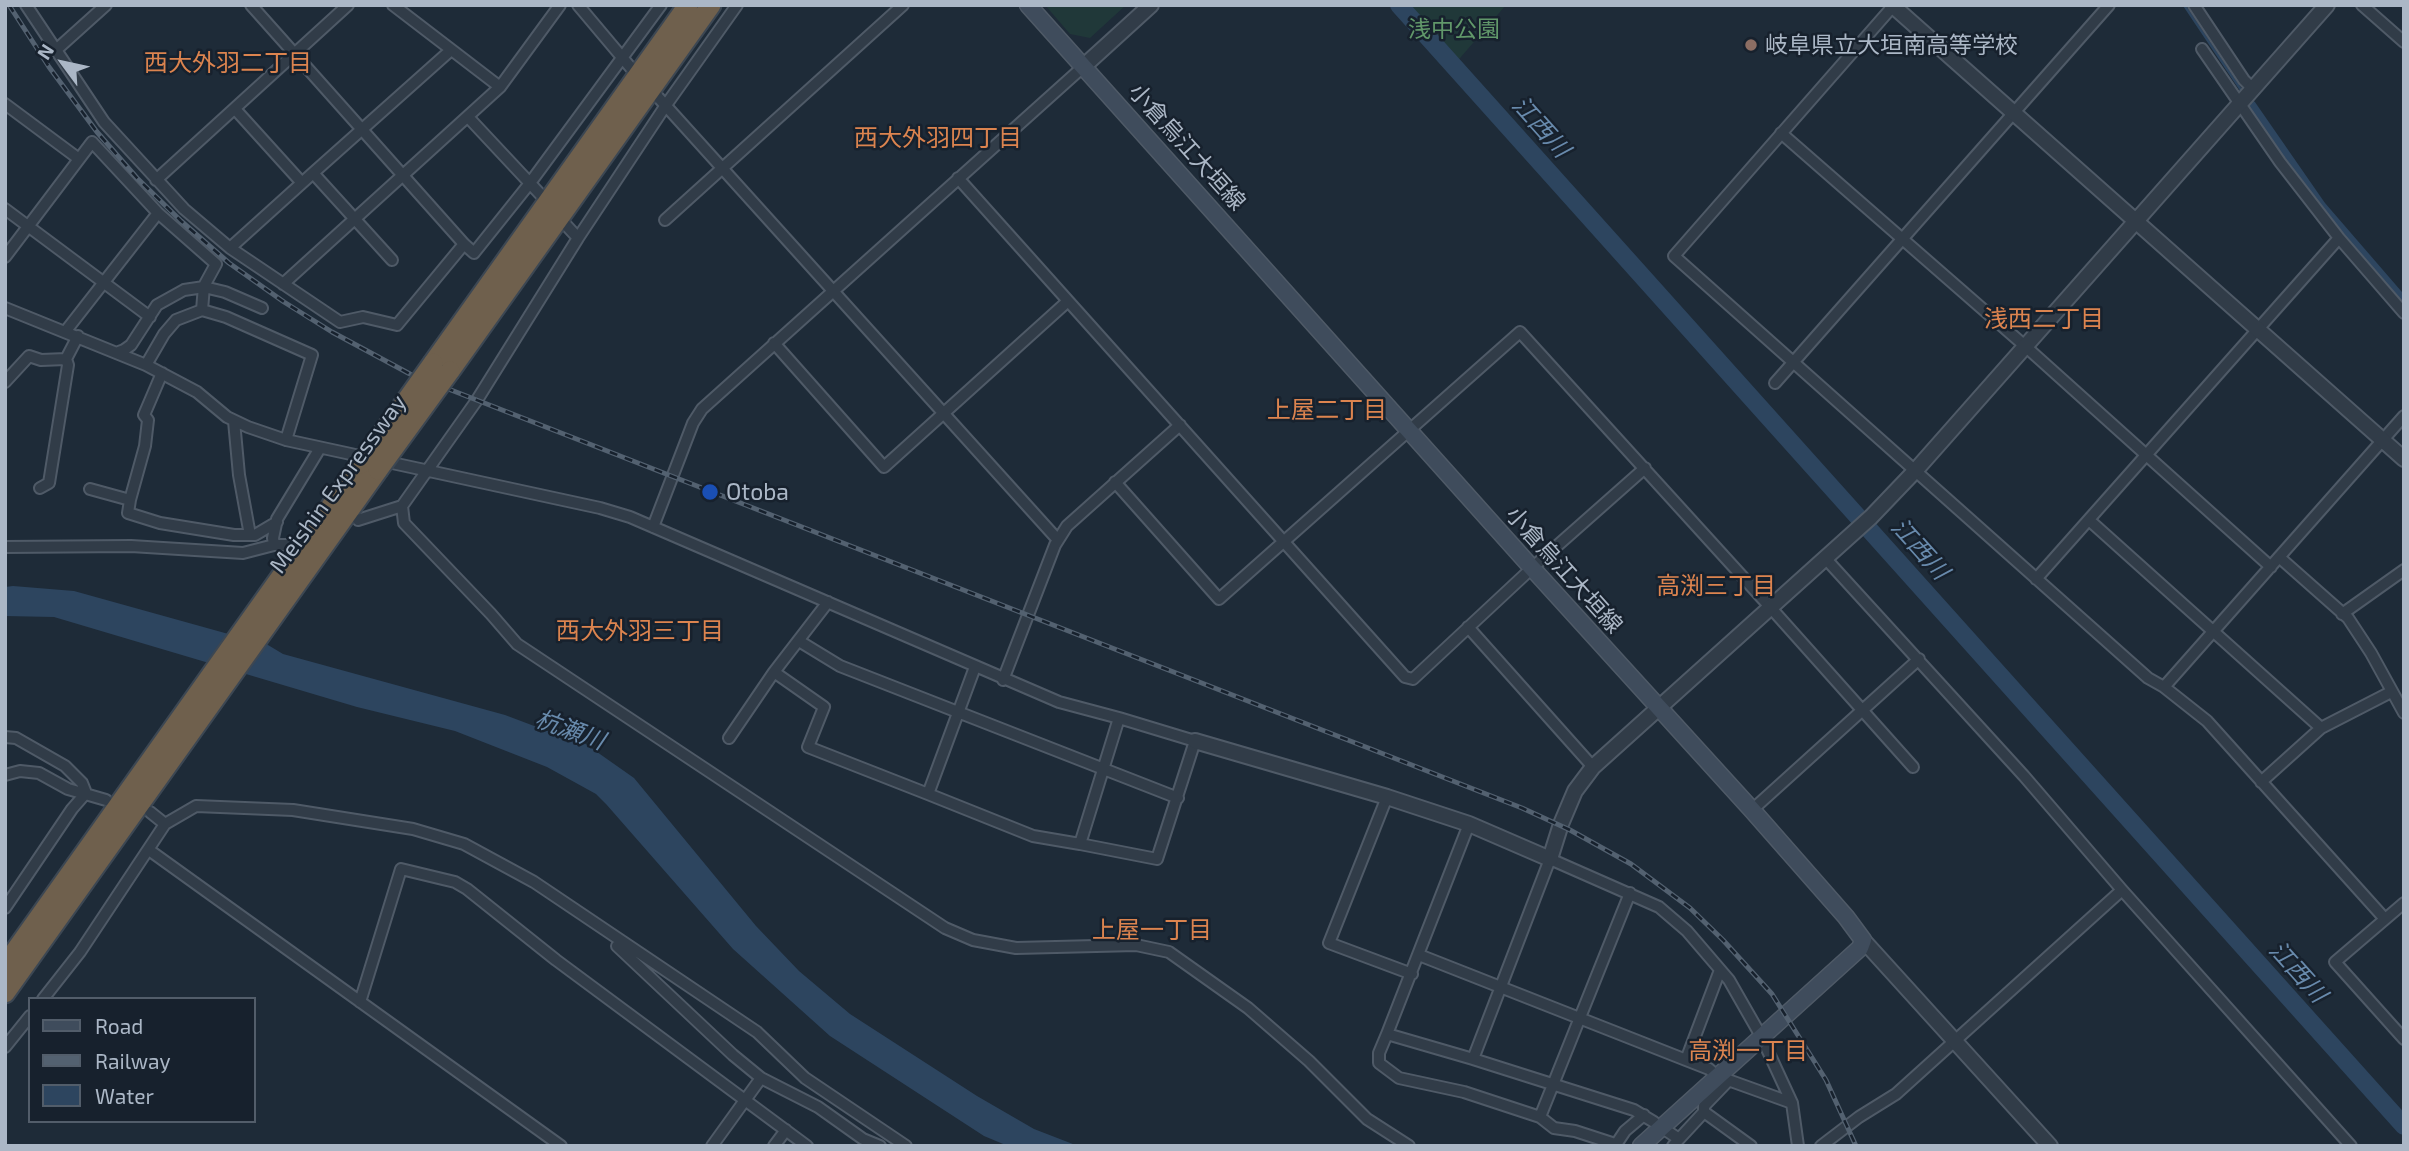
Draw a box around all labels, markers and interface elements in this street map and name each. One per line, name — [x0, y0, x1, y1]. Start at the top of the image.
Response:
park label: 浅中公園 — [1408, 15, 1500, 43]
north arrow — [28, 28, 98, 98]
place label: 岐阜県立大垣南高等学校 — [1765, 31, 2018, 59]
marker: 岐阜県立大垣南高等学校 — [1743, 37, 1759, 53]
text: N — [32, 39, 58, 63]
district label: 西大外羽二丁目 — [144, 49, 312, 77]
street label: 小倉烏江大垣線 — [1123, 78, 1251, 216]
water label: 江西川 — [1506, 91, 1576, 163]
district label: 西大外羽四丁目 — [854, 124, 1022, 152]
district label: 浅西二丁目 — [1984, 305, 2104, 333]
street label: Meishin Expressway — [264, 389, 412, 579]
district label: 上屋二丁目 — [1267, 396, 1387, 424]
place label: Otoba — [726, 478, 789, 506]
marker: Otoba — [700, 482, 720, 502]
street label: 小倉烏江大垣線 — [1500, 501, 1628, 639]
water label: 江西川 — [1885, 513, 1955, 585]
district label: 高渕三丁目 — [1656, 572, 1776, 600]
district label: 西大外羽三丁目 — [556, 617, 724, 645]
water label: 杭瀬川 — [531, 704, 609, 756]
district label: 上屋一丁目 — [1092, 916, 1212, 944]
water label: 江西川 — [2263, 936, 2333, 1008]
legend — [28, 997, 256, 1123]
text: Road — [95, 1013, 143, 1038]
district label: 高渕一丁目 — [1688, 1037, 1808, 1065]
text: Railway — [95, 1048, 171, 1073]
text: Water — [95, 1083, 154, 1108]

